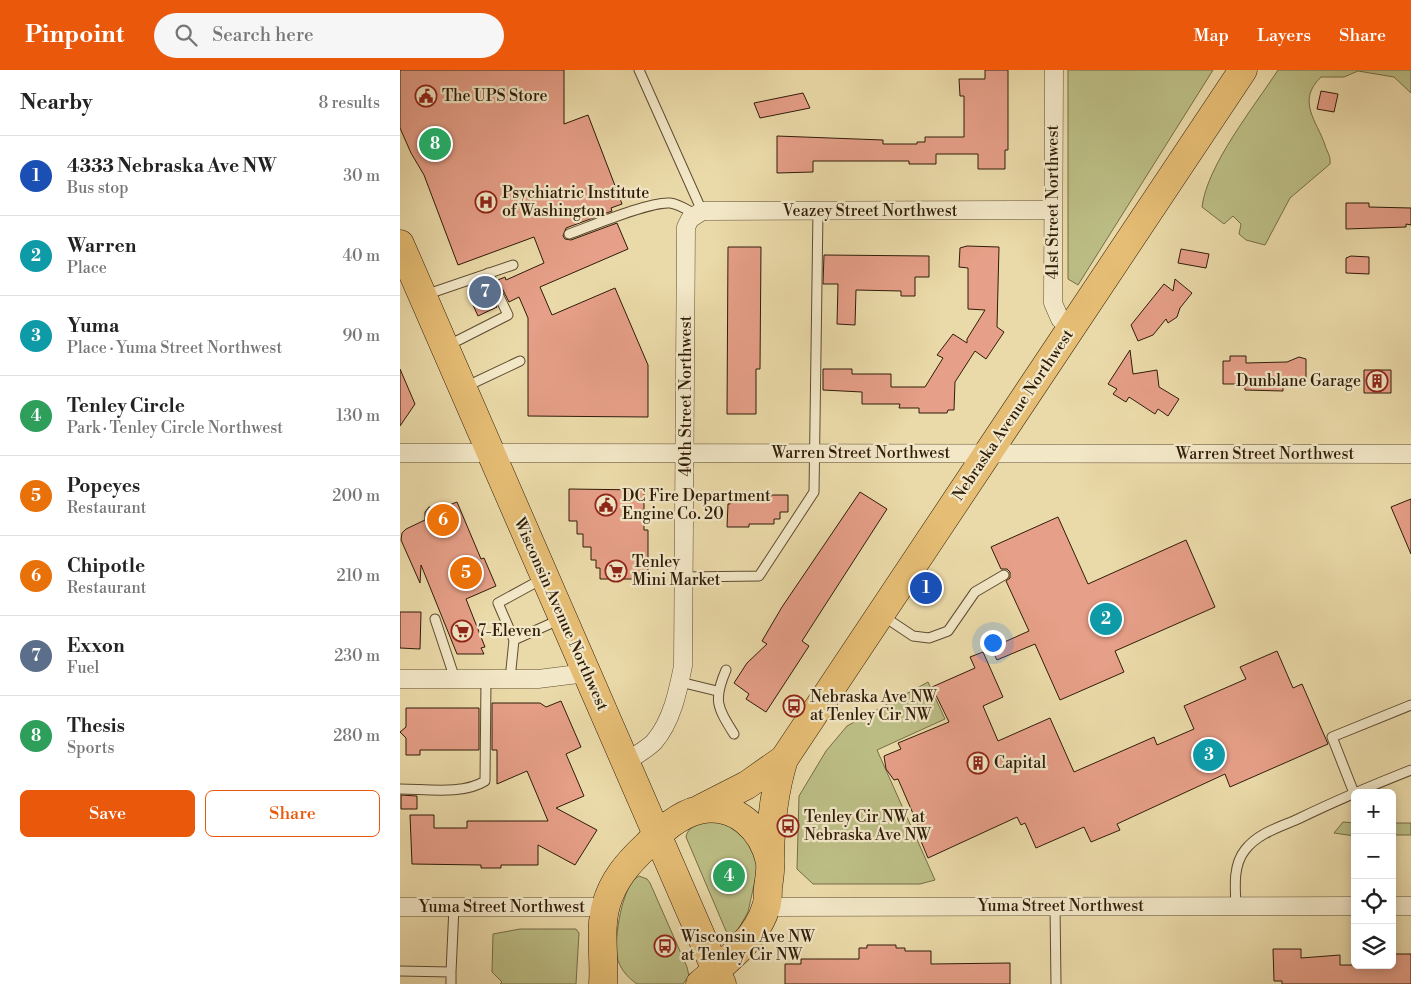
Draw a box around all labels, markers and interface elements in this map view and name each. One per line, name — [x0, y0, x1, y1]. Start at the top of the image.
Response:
search box — [154, 13, 504, 58]
text: Pinpoint — [25, 20, 124, 50]
icon: search — [172, 21, 200, 49]
text: Search here — [212, 23, 314, 47]
text: Map — [1194, 24, 1229, 47]
text: Layers — [1257, 24, 1311, 47]
text: Share — [1339, 24, 1386, 47]
public building icon: The UPS Store — [414, 84, 438, 108]
place label: The UPS Store — [442, 86, 548, 106]
text: Nearby — [20, 90, 93, 116]
text: 8 results — [318, 93, 380, 113]
street label: 41st Street Northwest — [1043, 124, 1063, 279]
pin: 8 — [419, 125, 451, 163]
text: 4333 Nebraska Ave NW — [67, 154, 277, 178]
text: 1 — [32, 166, 40, 186]
text: 30 m — [343, 166, 380, 186]
text: Bus stop — [67, 178, 129, 198]
place label: Psychiatric Institute of Washington — [502, 183, 649, 221]
hospital icon: Psychiatric Institute of Washington — [474, 190, 498, 214]
street label: Veazey Street Northwest — [782, 201, 958, 221]
text: Warren — [67, 234, 136, 258]
text: 2 — [31, 246, 41, 266]
text: 40 m — [343, 246, 380, 266]
text: Place — [67, 258, 107, 278]
pin: 7 — [469, 273, 501, 311]
text: Yuma — [67, 314, 119, 338]
street label: 40th Street Northwest — [676, 315, 696, 476]
street label: Nebraska Avenue Northwest — [948, 325, 1078, 504]
text: 3 — [31, 326, 41, 346]
text: 90 m — [342, 326, 380, 346]
text: Place · Yuma Street Northwest — [67, 338, 282, 358]
building icon: Dunblane Garage — [1365, 369, 1389, 393]
place label: Dunblane Garage — [1236, 371, 1361, 391]
text: Tenley Circle — [67, 394, 185, 418]
text: 4 — [31, 406, 41, 426]
text: 130 m — [336, 406, 380, 426]
text: Park · Tenley Circle Northwest — [67, 418, 283, 438]
street label: Warren Street Northwest — [771, 443, 951, 463]
street label: Warren Street Northwest — [1175, 444, 1355, 464]
text: Popeyes — [67, 474, 140, 498]
text: 5 — [31, 486, 41, 506]
text: 200 m — [332, 486, 380, 506]
place label: DC Fire Department Engine Co. 20 — [622, 486, 771, 524]
public building icon: DC Fire Department Engine Co. 20 — [594, 493, 618, 517]
text: Restaurant — [67, 498, 146, 518]
pin: 6 — [427, 501, 459, 539]
street label: Wisconsin Avenue Northwest — [509, 513, 613, 714]
place label: Tenley Mini Market — [632, 552, 721, 590]
text: Chipotle — [67, 554, 145, 578]
pin: 5 — [450, 554, 482, 592]
supermarket icon: Tenley Mini Market — [604, 559, 628, 583]
text: 6 — [31, 566, 41, 586]
text: 210 m — [336, 566, 380, 586]
pin: 1 — [910, 569, 942, 607]
text: Restaurant — [67, 578, 146, 598]
pin: 2 — [1090, 600, 1122, 638]
supermarket icon: 7-Eleven — [450, 619, 474, 643]
place label: 7-Eleven — [478, 621, 541, 641]
your location — [980, 630, 1006, 656]
text: Exxon — [67, 634, 125, 658]
text: 7 — [31, 646, 41, 666]
text: 230 m — [334, 646, 380, 666]
text: Fuel — [67, 658, 99, 678]
place label: Nebraska Ave NW at Tenley Cir NW — [810, 687, 937, 725]
bus stop icon: Nebraska Ave NW at Tenley Cir NW — [782, 694, 806, 718]
text: Thesis — [67, 714, 125, 738]
text: 8 — [31, 726, 41, 746]
text: 280 m — [333, 726, 380, 746]
pin: 3 — [1193, 736, 1225, 774]
text: Sports — [67, 738, 114, 758]
building icon: Capital — [966, 751, 990, 775]
place label: Capital — [994, 753, 1046, 773]
map controls — [1351, 789, 1396, 969]
button: + — [1351, 789, 1396, 834]
button: Save — [20, 790, 195, 837]
button: Share — [205, 790, 380, 837]
place label: Tenley Cir NW at Nebraska Ave NW — [804, 807, 931, 845]
bus stop icon: Tenley Cir NW at Nebraska Ave NW — [776, 814, 800, 838]
button: − — [1351, 834, 1396, 879]
pin: 4 — [713, 857, 745, 895]
button: locate — [1351, 879, 1396, 924]
street label: Yuma Street Northwest — [977, 896, 1144, 916]
street label: Yuma Street Northwest — [418, 897, 585, 917]
button: layers — [1351, 924, 1396, 969]
place label: Wisconsin Ave NW at Tenley Cir NW — [680, 927, 815, 965]
bus stop icon: Wisconsin Ave NW at Tenley Cir NW — [653, 934, 677, 958]

